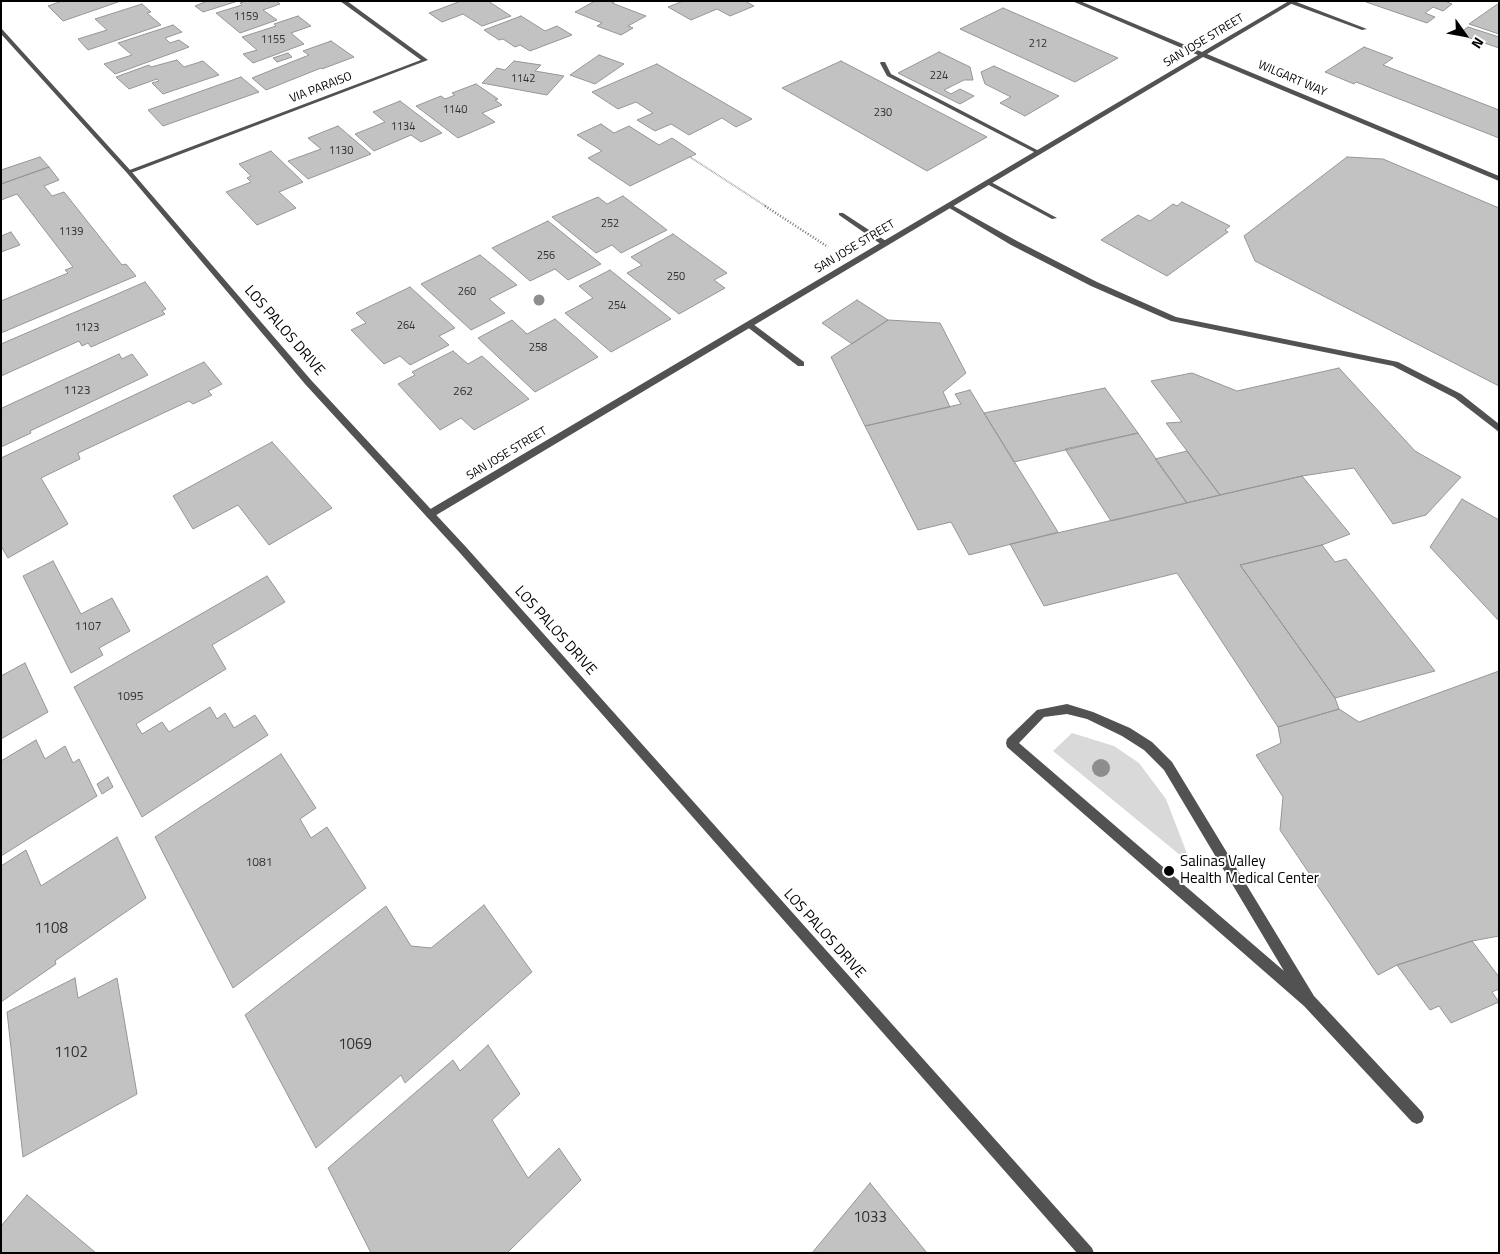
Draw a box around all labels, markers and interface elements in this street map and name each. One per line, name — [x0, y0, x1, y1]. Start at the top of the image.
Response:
house number: 1159 — [234, 10, 258, 24]
north arrow — [1440, 10, 1490, 60]
street label: SAN JOSE STREET — [1161, 11, 1247, 71]
house number: 1155 — [261, 33, 285, 47]
text: N — [1467, 34, 1490, 53]
house number: 212 — [1029, 37, 1047, 51]
street label: WILGART WAY — [1255, 58, 1329, 100]
house number: 224 — [930, 69, 948, 83]
street label: VIA PARAISO — [288, 70, 354, 106]
house number: 1142 — [511, 72, 535, 86]
house number: 1140 — [443, 103, 467, 117]
house number: 230 — [874, 106, 892, 120]
house number: 1134 — [391, 120, 415, 134]
house number: 1130 — [329, 144, 353, 158]
house number: 252 — [601, 217, 619, 231]
street label: SAN JOSE STREET — [812, 217, 898, 277]
house number: 1139 — [59, 225, 83, 239]
house number: 256 — [537, 249, 555, 263]
house number: 250 — [667, 270, 685, 284]
street label: LOS PALOS DRIVE — [240, 282, 328, 380]
house number: 260 — [458, 285, 476, 299]
house number: 254 — [608, 299, 626, 313]
house number: 264 — [397, 319, 415, 333]
house number: 1123 — [75, 321, 99, 335]
house number: 258 — [529, 341, 547, 355]
house number: 1123 — [64, 384, 90, 398]
house number: 262 — [453, 385, 473, 399]
street label: SAN JOSE STREET — [464, 424, 550, 484]
street label: LOS PALOS DRIVE — [510, 583, 600, 679]
house number: 1107 — [75, 620, 101, 634]
house number: 1095 — [117, 690, 143, 704]
place label: Salinas Valley Health Medical Center — [1180, 853, 1319, 888]
house number: 1081 — [246, 856, 272, 870]
marker: Salinas Valley Health Medical Center — [1162, 864, 1176, 878]
street label: LOS PALOS DRIVE — [779, 886, 869, 982]
house number: 1108 — [34, 920, 68, 938]
house number: 1069 — [338, 1036, 372, 1054]
house number: 1102 — [54, 1044, 88, 1062]
house number: 1033 — [853, 1209, 887, 1227]

